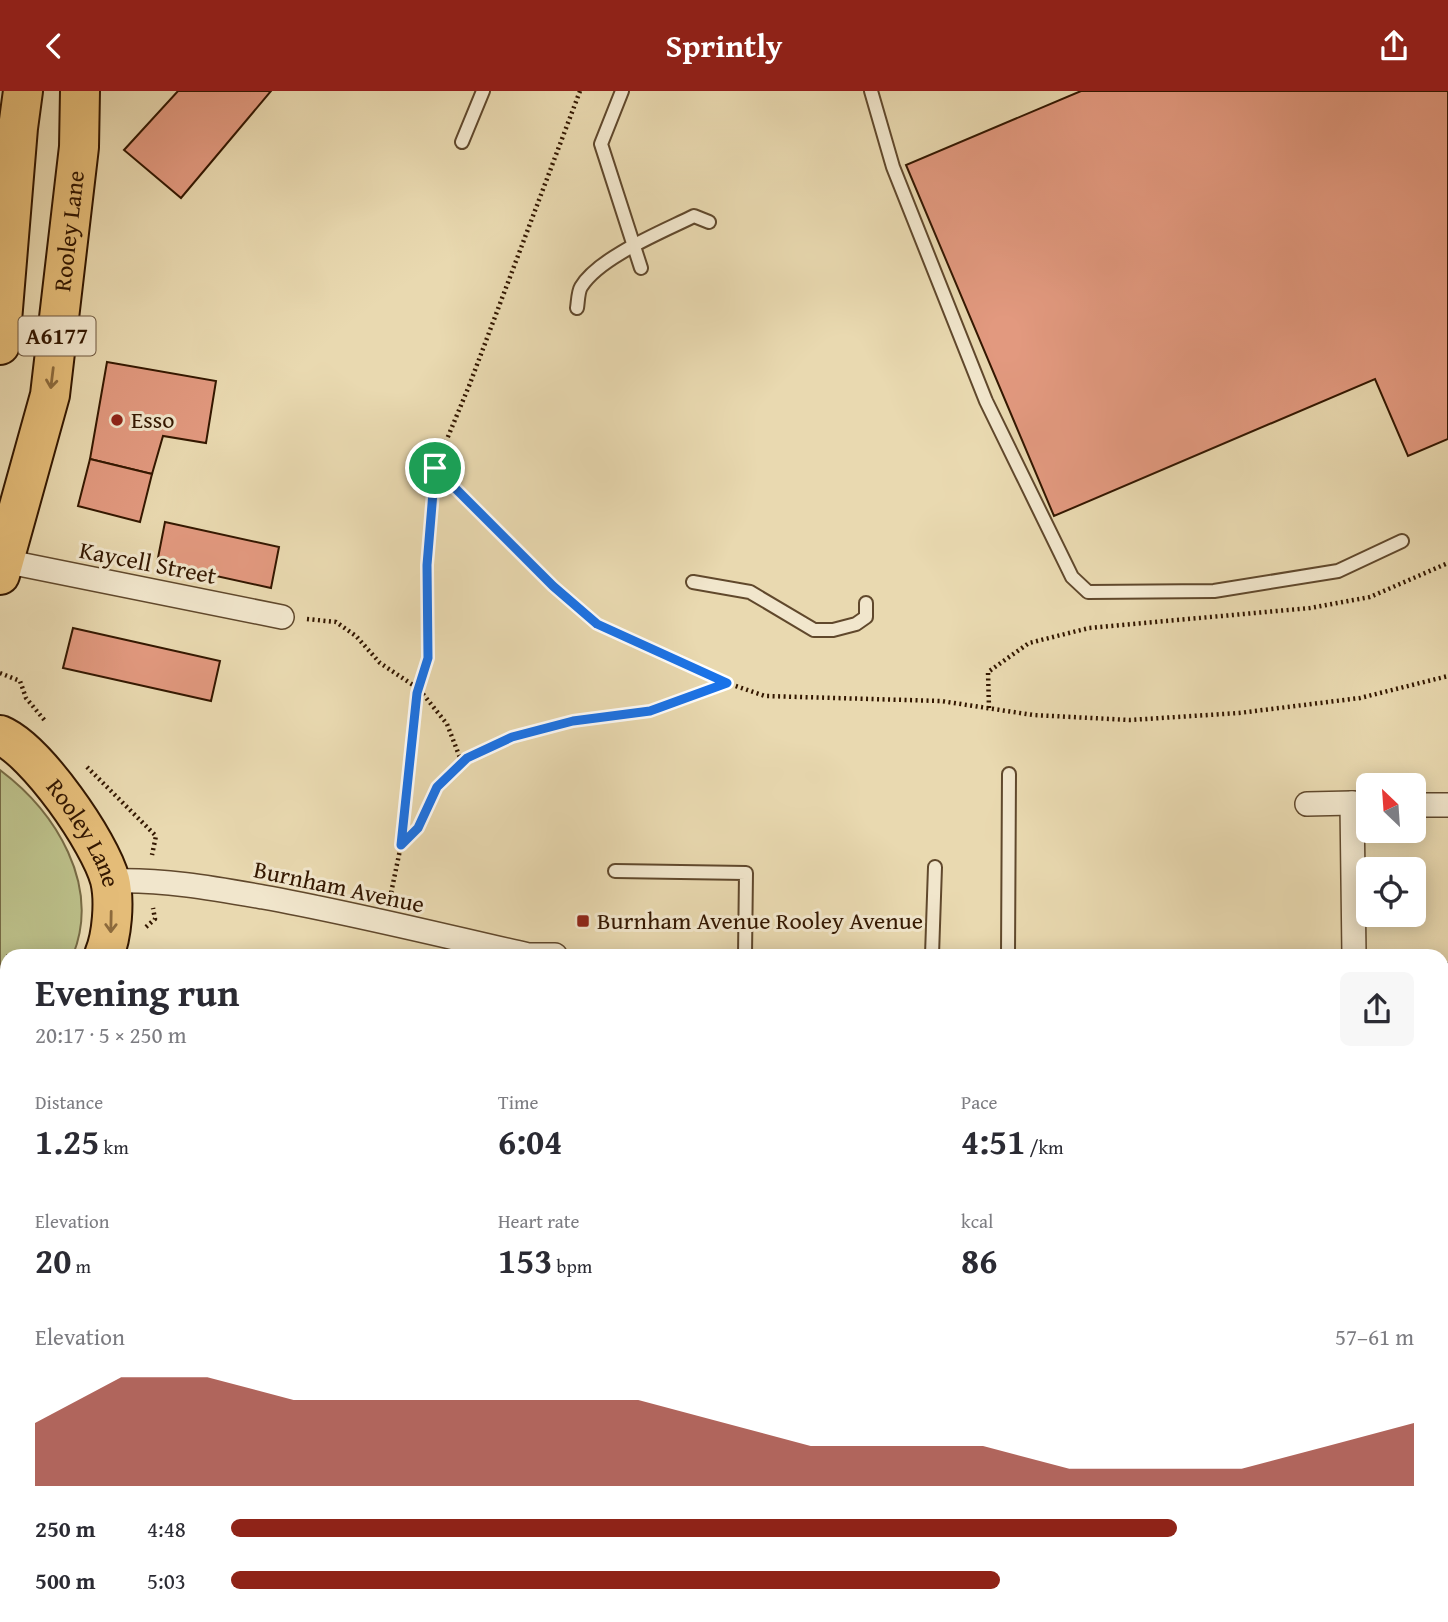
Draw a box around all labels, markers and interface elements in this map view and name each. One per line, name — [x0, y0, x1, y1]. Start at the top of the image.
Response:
text: Sprintly — [666, 22, 782, 69]
icon: back — [35, 27, 73, 65]
icon: share — [1375, 27, 1413, 65]
street label: Rooley Lane — [44, 169, 93, 293]
road number: A6177 — [18, 317, 96, 355]
one-way arrow — [45, 366, 58, 389]
place label: Esso — [131, 402, 174, 437]
marker: Esso — [109, 412, 125, 428]
pin — [405, 438, 465, 498]
icon: arrive — [416, 449, 454, 487]
street label: Kaycell Street — [77, 532, 220, 593]
street label: Rooley Lane — [38, 771, 129, 890]
north arrow — [1356, 773, 1426, 843]
map controls — [1356, 773, 1426, 927]
street label: Burnham Avenue — [251, 851, 428, 922]
button: locate — [1356, 857, 1426, 927]
place label: Burnham Avenue Rooley Avenue — [597, 903, 923, 938]
one-way arrow — [104, 910, 117, 933]
marker: Burnham Avenue Rooley Avenue — [575, 913, 591, 929]
text: Evening run — [35, 964, 239, 1020]
button: share — [1340, 972, 1414, 1046]
text: 20:17 · 5 × 250 m — [35, 1018, 187, 1051]
text: Distance — [35, 1088, 103, 1116]
text: Time — [498, 1088, 538, 1116]
text: Pace — [961, 1088, 998, 1116]
text: 1.25 — [35, 1116, 99, 1167]
text: 6:04 — [498, 1116, 562, 1167]
text: 4:51 — [961, 1116, 1025, 1167]
text: km — [99, 1133, 129, 1161]
text: /km — [1025, 1133, 1064, 1161]
text: Elevation — [35, 1207, 109, 1235]
text: Heart rate — [498, 1207, 579, 1235]
text: kcal — [961, 1207, 993, 1235]
text: 20 — [35, 1235, 71, 1286]
text: 153 — [498, 1235, 552, 1286]
text: 86 — [961, 1235, 997, 1286]
text: m — [71, 1252, 91, 1280]
text: bpm — [552, 1252, 592, 1280]
text: Elevation — [35, 1320, 125, 1353]
text: 57–61 m — [1335, 1320, 1414, 1353]
text: 250 m — [35, 1512, 96, 1545]
text: 4:48 — [147, 1512, 186, 1545]
text: 500 m — [35, 1564, 96, 1597]
text: 5:03 — [147, 1564, 186, 1597]

